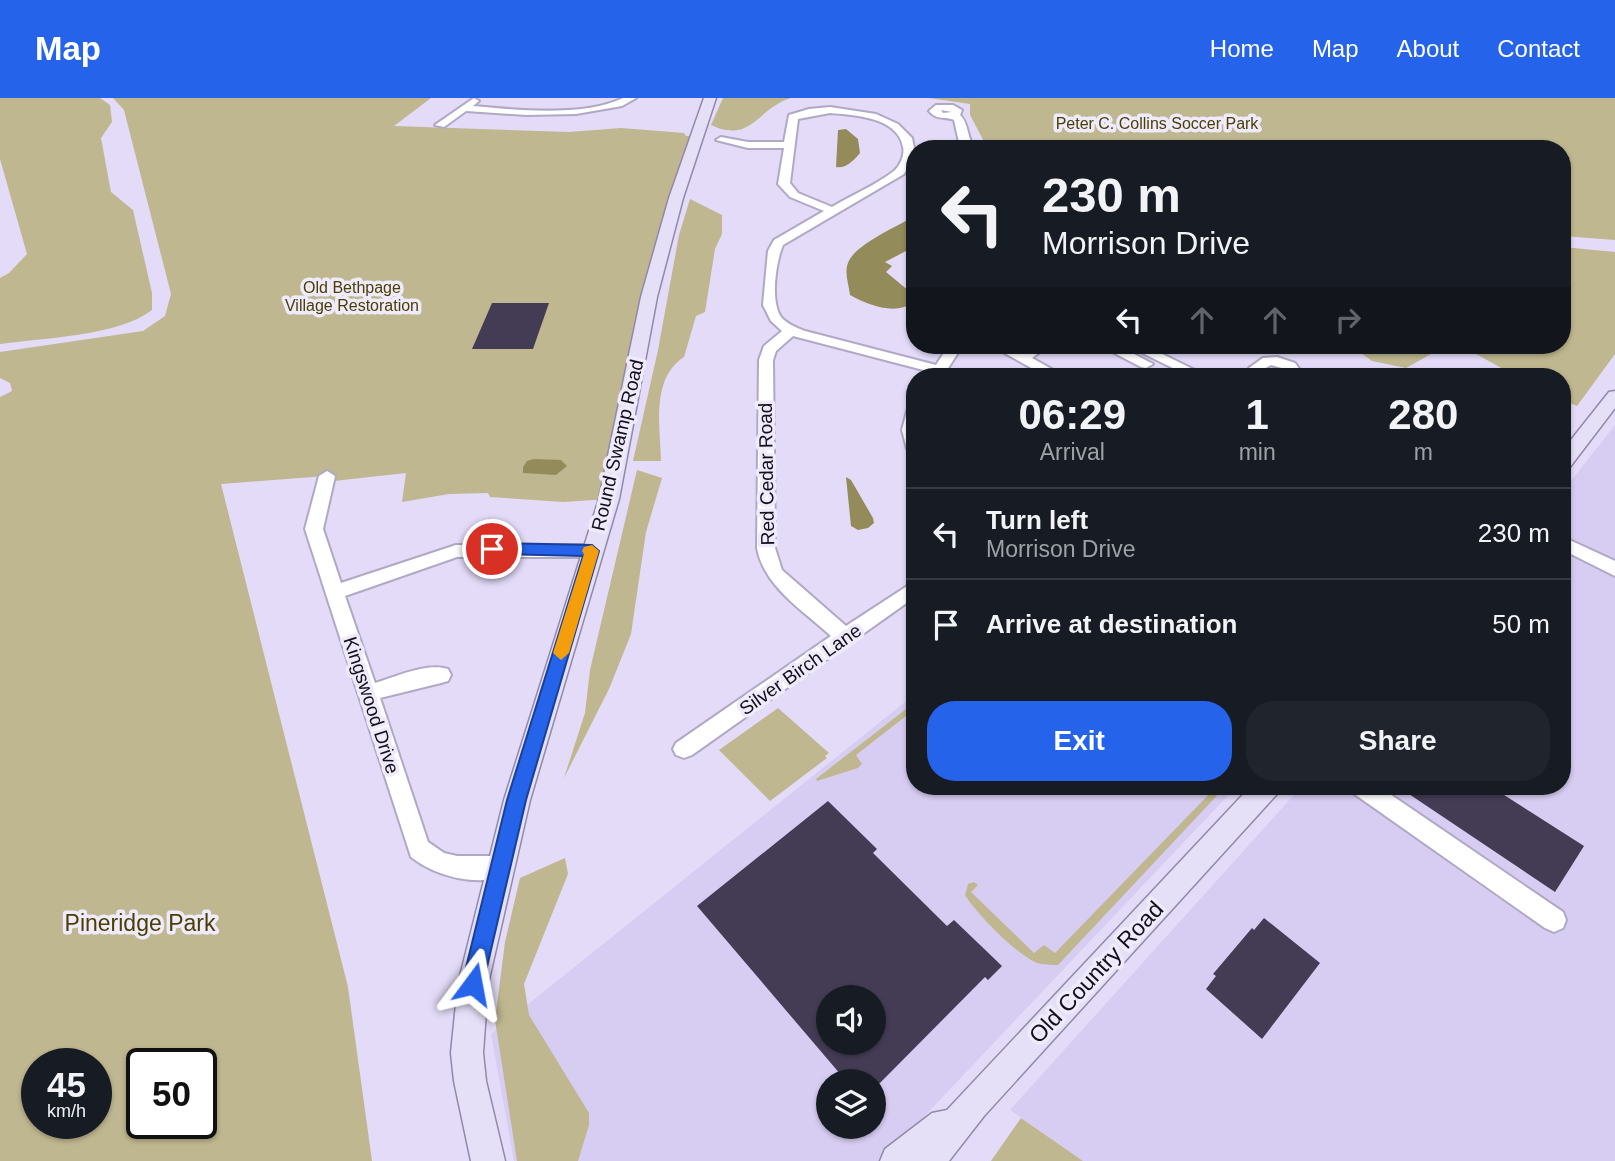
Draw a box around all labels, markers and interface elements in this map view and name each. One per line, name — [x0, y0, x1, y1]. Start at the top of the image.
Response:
text: Map — [35, 30, 101, 67]
text: Home — [1210, 35, 1274, 62]
text: Map — [1312, 35, 1359, 62]
text: About — [1397, 35, 1459, 62]
text: Contact — [1497, 35, 1580, 62]
park label: Peter C. Collins Soccer Park — [1056, 115, 1259, 132]
icon: left — [927, 168, 1018, 259]
text: 230 m — [1042, 168, 1181, 222]
text: Morrison Drive — [1042, 225, 1250, 261]
park label: Old Bethpage Village Restoration — [285, 279, 419, 314]
icon: left — [1110, 301, 1148, 339]
icon: ahead — [1183, 301, 1221, 339]
icon: ahead — [1256, 301, 1294, 339]
icon: right — [1329, 301, 1367, 339]
street label: Round Swamp Road — [588, 357, 647, 533]
text: 06:29 — [1019, 391, 1126, 438]
text: 1 — [1245, 391, 1269, 438]
text: 280 — [1388, 391, 1458, 438]
street label: Red Cedar Road — [755, 403, 778, 545]
text: Arrival — [1040, 439, 1105, 465]
text: min — [1239, 439, 1276, 465]
text: m — [1414, 439, 1433, 465]
text: Turn left — [986, 505, 1088, 535]
icon: left — [927, 515, 965, 553]
text: 230 m — [1478, 518, 1550, 548]
pin — [462, 519, 522, 579]
icon: arrive — [473, 530, 511, 568]
text: Morrison Drive — [986, 536, 1136, 562]
icon: arrive — [927, 606, 965, 644]
text: Arrive at destination — [986, 609, 1237, 639]
text: 50 m — [1492, 609, 1550, 639]
street label: Silver Birch Lane — [735, 620, 865, 719]
street label: Kingswood Drive — [340, 634, 404, 776]
button: Exit — [927, 701, 1232, 781]
button: Share — [1246, 701, 1550, 781]
street label: Old Country Road — [1024, 896, 1168, 1048]
park label: Pineridge Park — [65, 910, 216, 936]
position arrow — [436, 947, 510, 1021]
map controls — [816, 985, 886, 1139]
button: sound — [816, 985, 886, 1055]
speed limit sign: 50 — [126, 1048, 217, 1139]
text: 45 — [47, 1065, 86, 1104]
button: layers — [816, 1069, 886, 1139]
text: km/h — [47, 1101, 86, 1121]

